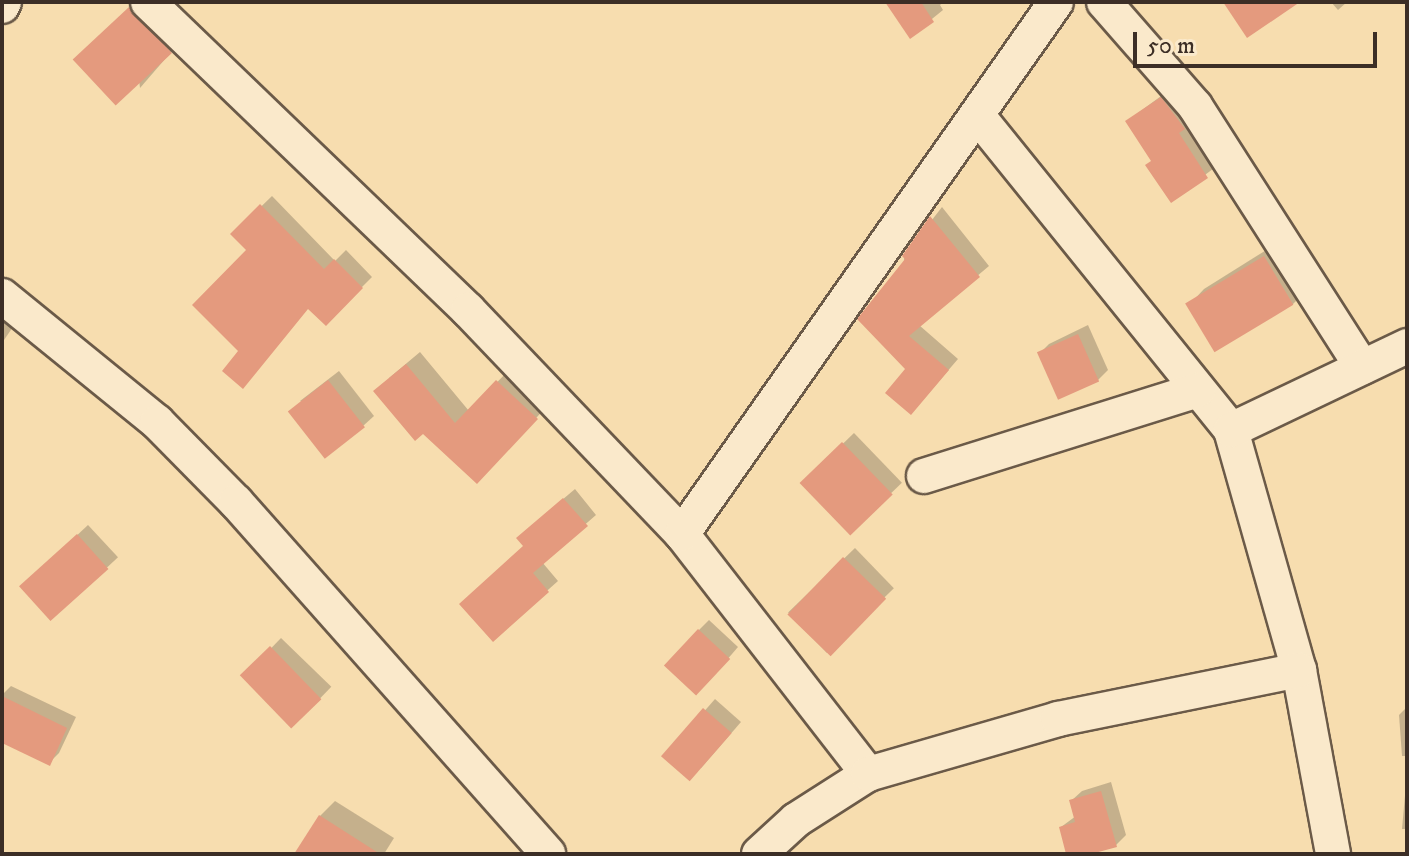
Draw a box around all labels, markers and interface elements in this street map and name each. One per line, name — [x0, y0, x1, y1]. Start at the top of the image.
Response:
scale bar — [1137, 16, 1381, 66]
text: 50 m — [1147, 31, 1195, 61]

